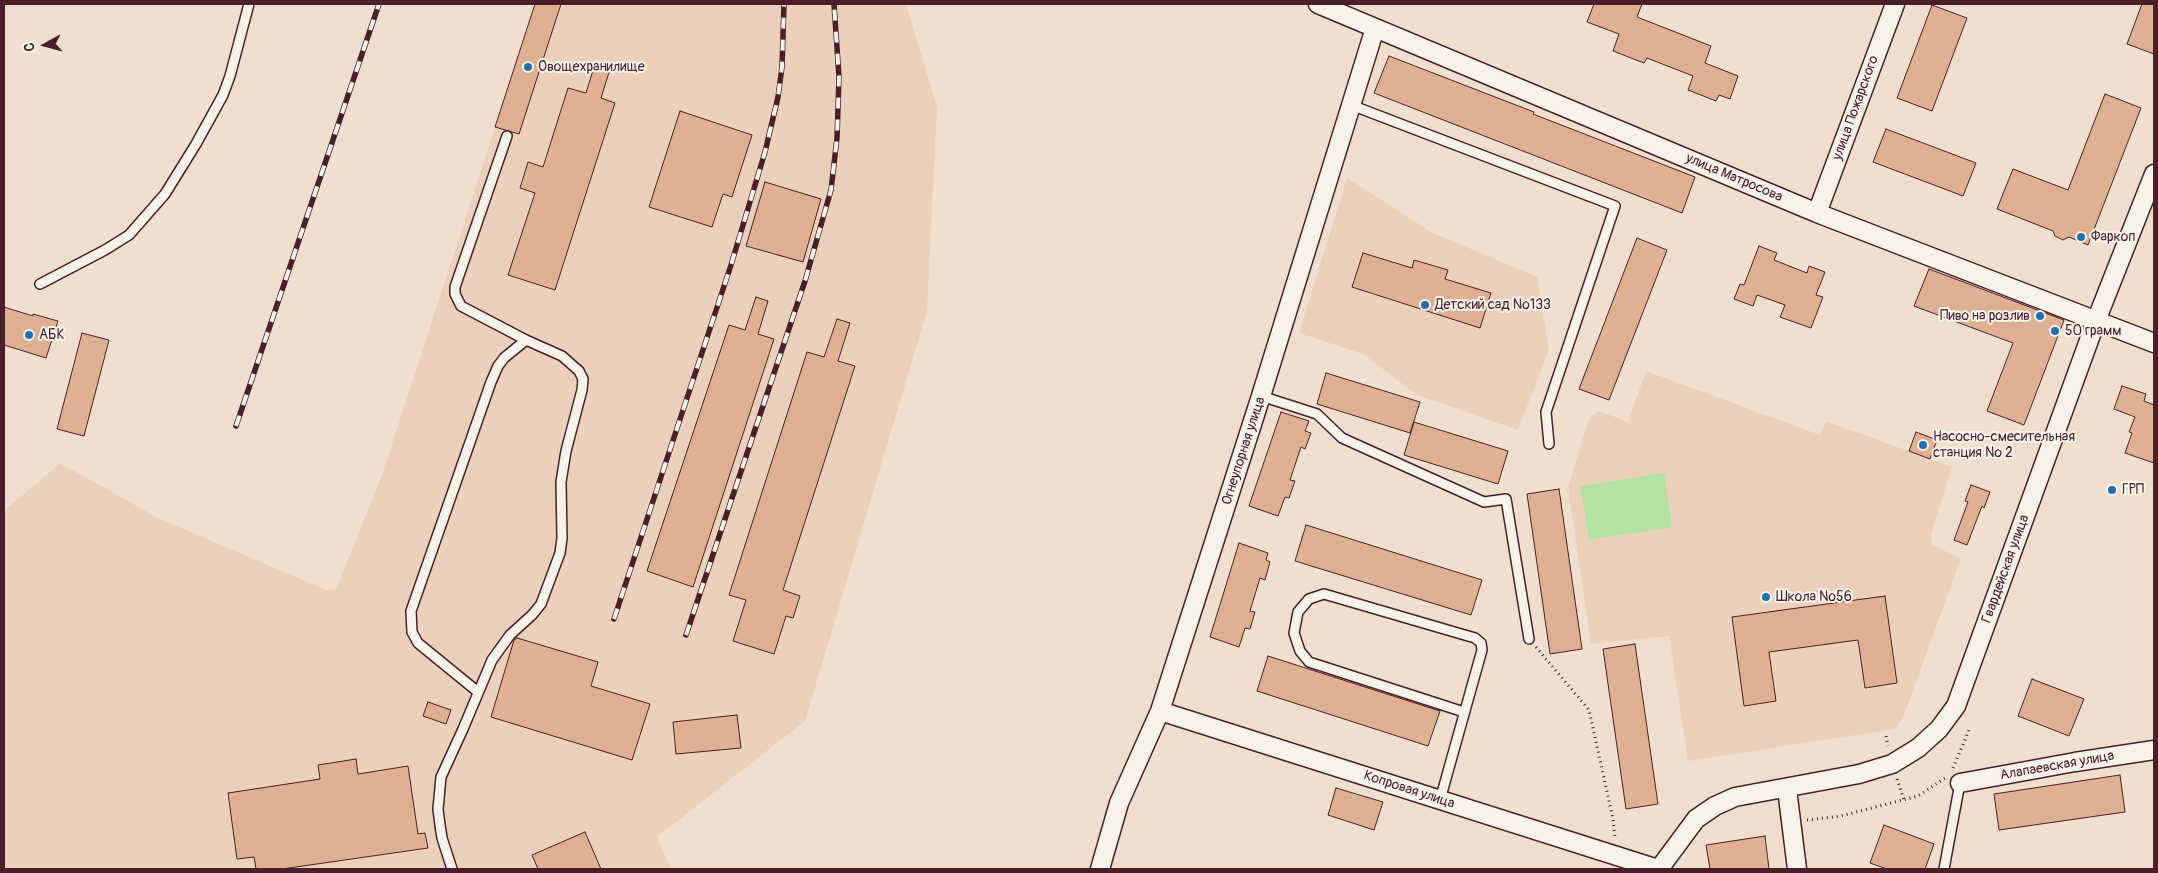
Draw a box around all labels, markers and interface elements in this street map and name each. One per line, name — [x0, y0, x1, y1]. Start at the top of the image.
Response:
north arrow — [20, 20, 70, 70]
text: С — [21, 42, 39, 52]
street label: улица Пожарского — [1829, 53, 1883, 163]
place label: Овощехранилище — [538, 59, 645, 75]
marker: Овощехранилище — [522, 61, 534, 73]
street label: улица Матросова — [1683, 150, 1785, 206]
place label: Фаркоп — [2091, 229, 2135, 245]
marker: Фаркоп — [2075, 231, 2087, 243]
place label: Детский сад №133 — [1435, 297, 1551, 313]
marker: Детский сад №133 — [1419, 299, 1431, 311]
place label: Пиво на розлив — [1940, 308, 2030, 324]
marker: Пиво на розлив — [2034, 310, 2046, 322]
place label: 50 грамм — [2065, 323, 2122, 339]
marker: 50 грамм — [2049, 325, 2061, 337]
place label: АБК — [39, 327, 65, 343]
marker: АБК — [23, 329, 35, 341]
street label: Огнеупорная улица — [1219, 395, 1269, 507]
place label: Насосно-смесительная станция № 2 — [1933, 429, 2075, 462]
marker: Насосно-смесительная станция № 2 — [1917, 439, 1929, 451]
place label: ГРП — [2122, 482, 2144, 498]
marker: ГРП — [2106, 484, 2118, 496]
street label: Гвардейская улица — [1979, 513, 2033, 625]
place label: Школа №56 — [1776, 589, 1852, 605]
marker: Школа №56 — [1760, 591, 1772, 603]
street label: Алапаевская улица — [1999, 748, 2115, 784]
street label: Копровая улица — [1361, 767, 1457, 813]

